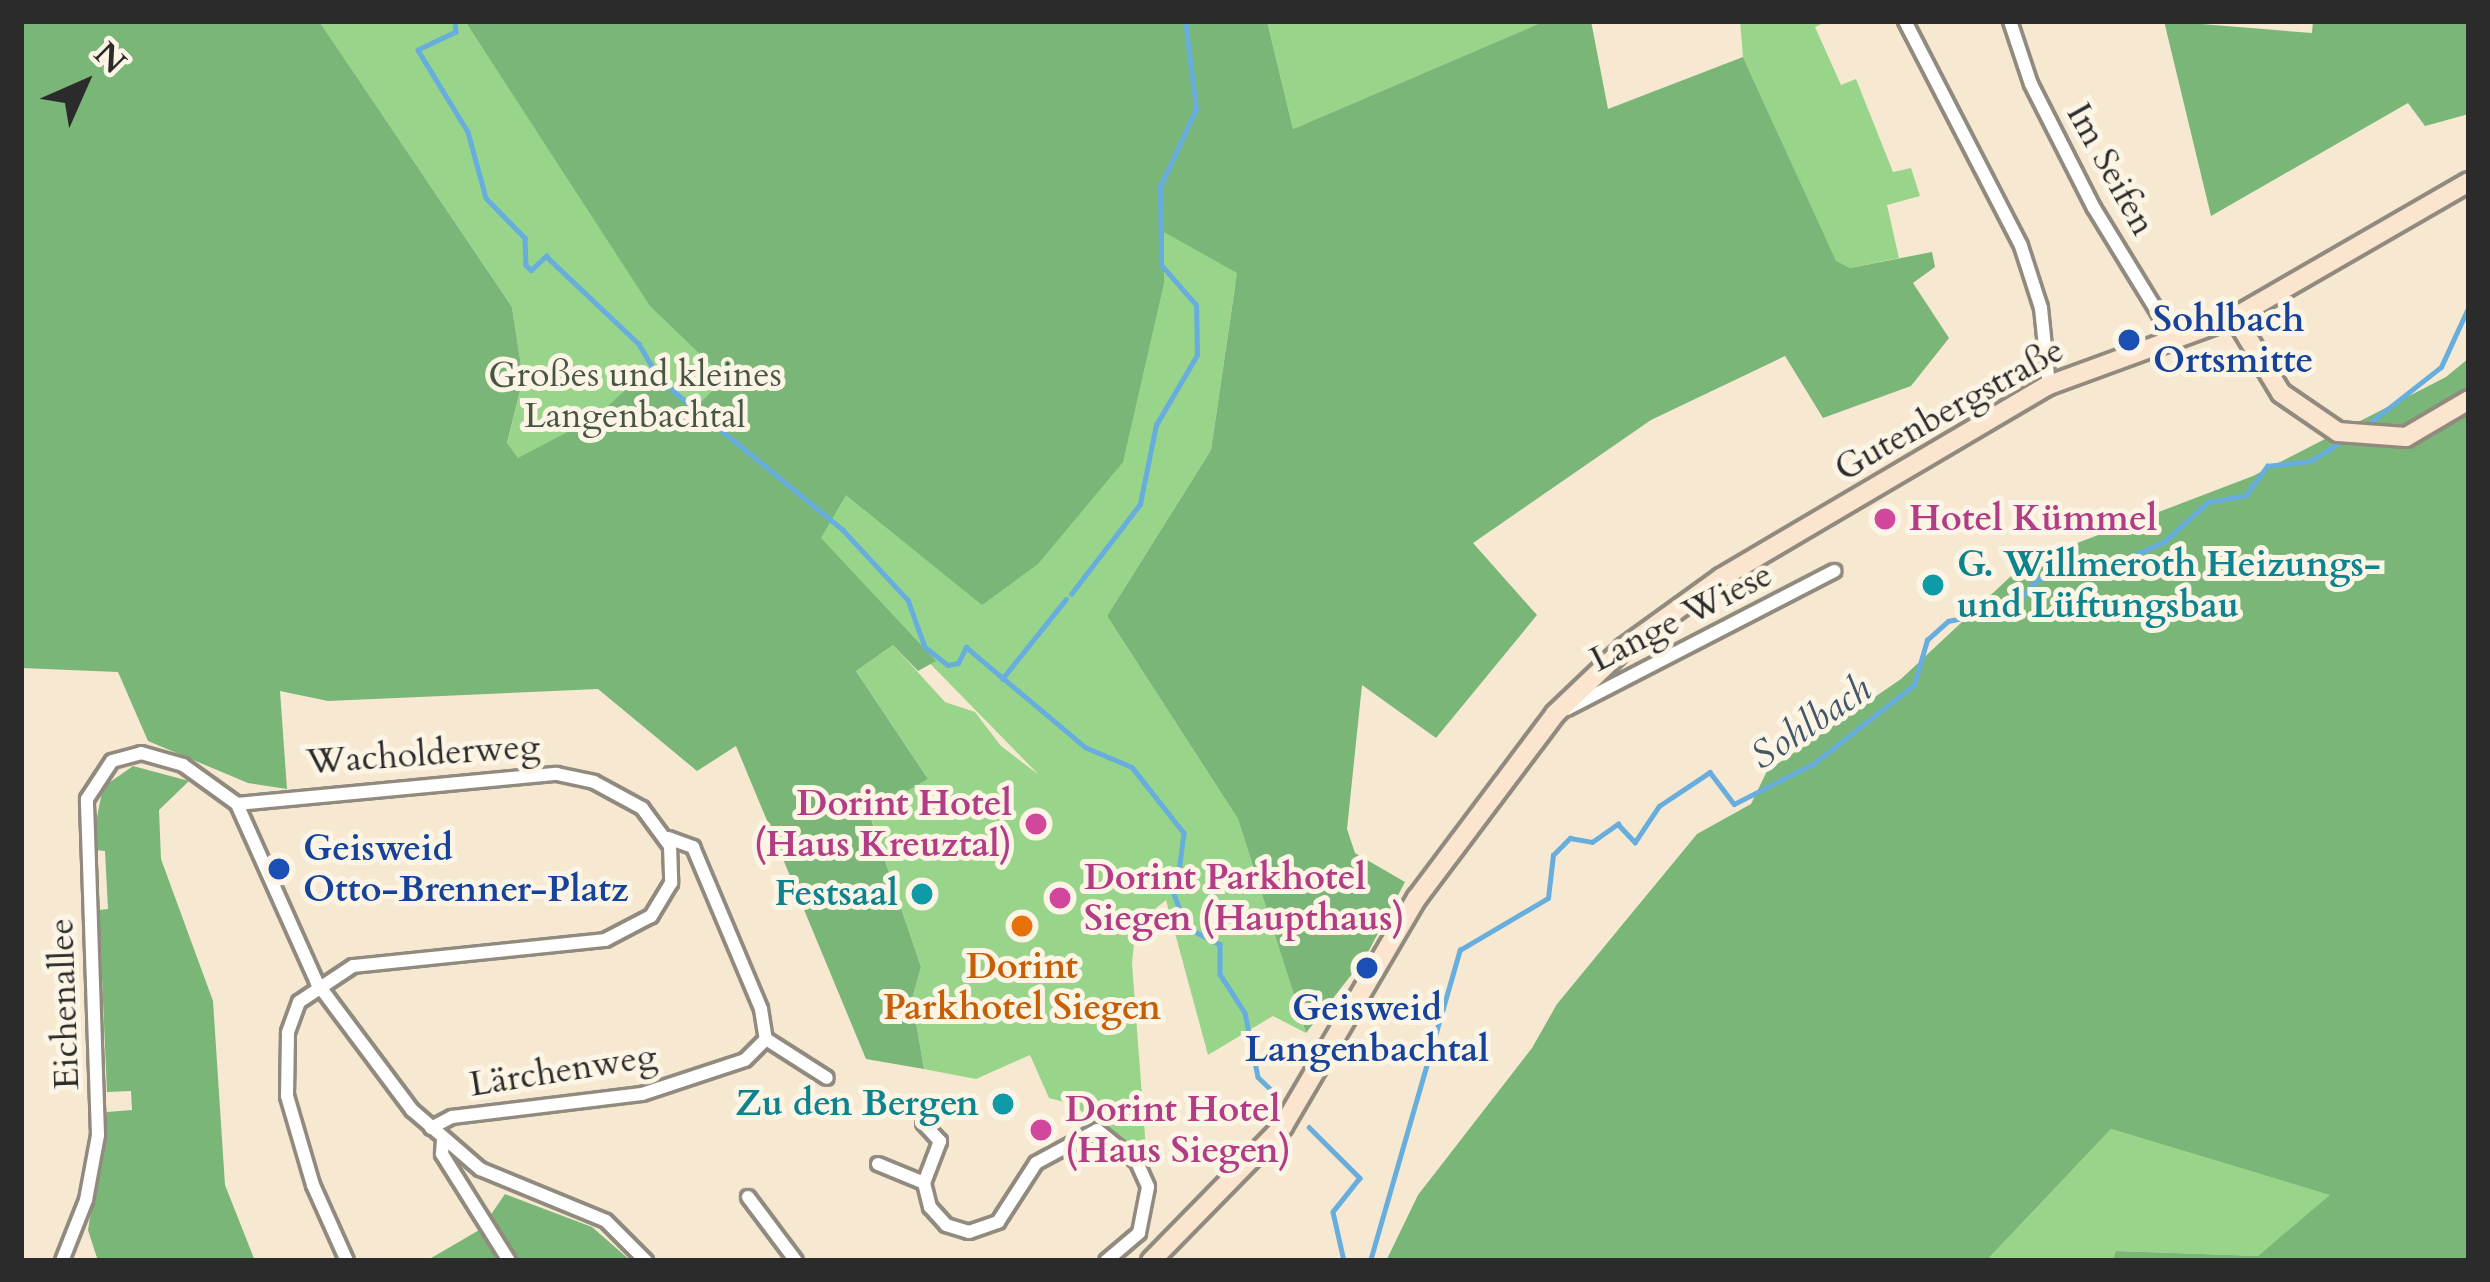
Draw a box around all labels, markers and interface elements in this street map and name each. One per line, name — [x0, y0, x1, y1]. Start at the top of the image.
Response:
north arrow — [24, 24, 144, 144]
text: N — [84, 32, 136, 84]
street label: Im Seifen — [2057, 95, 2165, 243]
place label: Sohlbach Ortsmitte — [2153, 297, 2313, 382]
marker: Sohlbach Ortsmitte — [2116, 327, 2142, 353]
street label: Gutenbergstraße — [1827, 328, 2071, 490]
park label: Großes und kleines Langenbachtal — [488, 352, 782, 437]
place label: Hotel Kümmel — [1909, 497, 2157, 541]
marker: Hotel Kümmel — [1872, 506, 1898, 532]
place label: G. Willmeroth Heizungs- und Lüftungsbau — [1957, 542, 2381, 627]
street label: Lange Wiese — [1583, 553, 1779, 681]
marker: G. Willmeroth Heizungs- und Lüftungsbau — [1920, 572, 1946, 598]
water label: Sohlbach — [1742, 666, 1880, 780]
street label: Wacholderweg — [305, 724, 541, 784]
place label: Dorint Hotel (Haus Kreuztal) — [754, 781, 1012, 866]
marker: Dorint Hotel (Haus Kreuztal) — [1023, 811, 1049, 837]
place label: Geisweid Otto-Brenner-Platz — [303, 826, 629, 911]
place label: Dorint Parkhotel Siegen (Haupthaus) — [1084, 855, 1405, 940]
marker: Geisweid Otto-Brenner-Platz — [266, 856, 292, 882]
place label: Festsaal — [774, 872, 898, 916]
marker: Festsaal — [909, 881, 935, 907]
marker: Dorint Parkhotel Siegen (Haupthaus) — [1047, 885, 1073, 911]
marker: Dorint Parkhotel Siegen — [1009, 913, 1035, 939]
street label: Eichenallee — [39, 917, 89, 1091]
place label: Dorint Parkhotel Siegen — [883, 944, 1161, 1029]
marker: Geisweid Langenbachtal — [1354, 955, 1380, 981]
place label: Geisweid Langenbachtal — [1245, 986, 1489, 1071]
street label: Lärchenweg — [466, 1034, 660, 1106]
place label: Zu den Bergen — [735, 1082, 979, 1126]
place label: Dorint Hotel (Haus Siegen) — [1065, 1087, 1291, 1172]
marker: Zu den Bergen — [990, 1091, 1016, 1117]
marker: Dorint Hotel (Haus Siegen) — [1028, 1117, 1054, 1143]

